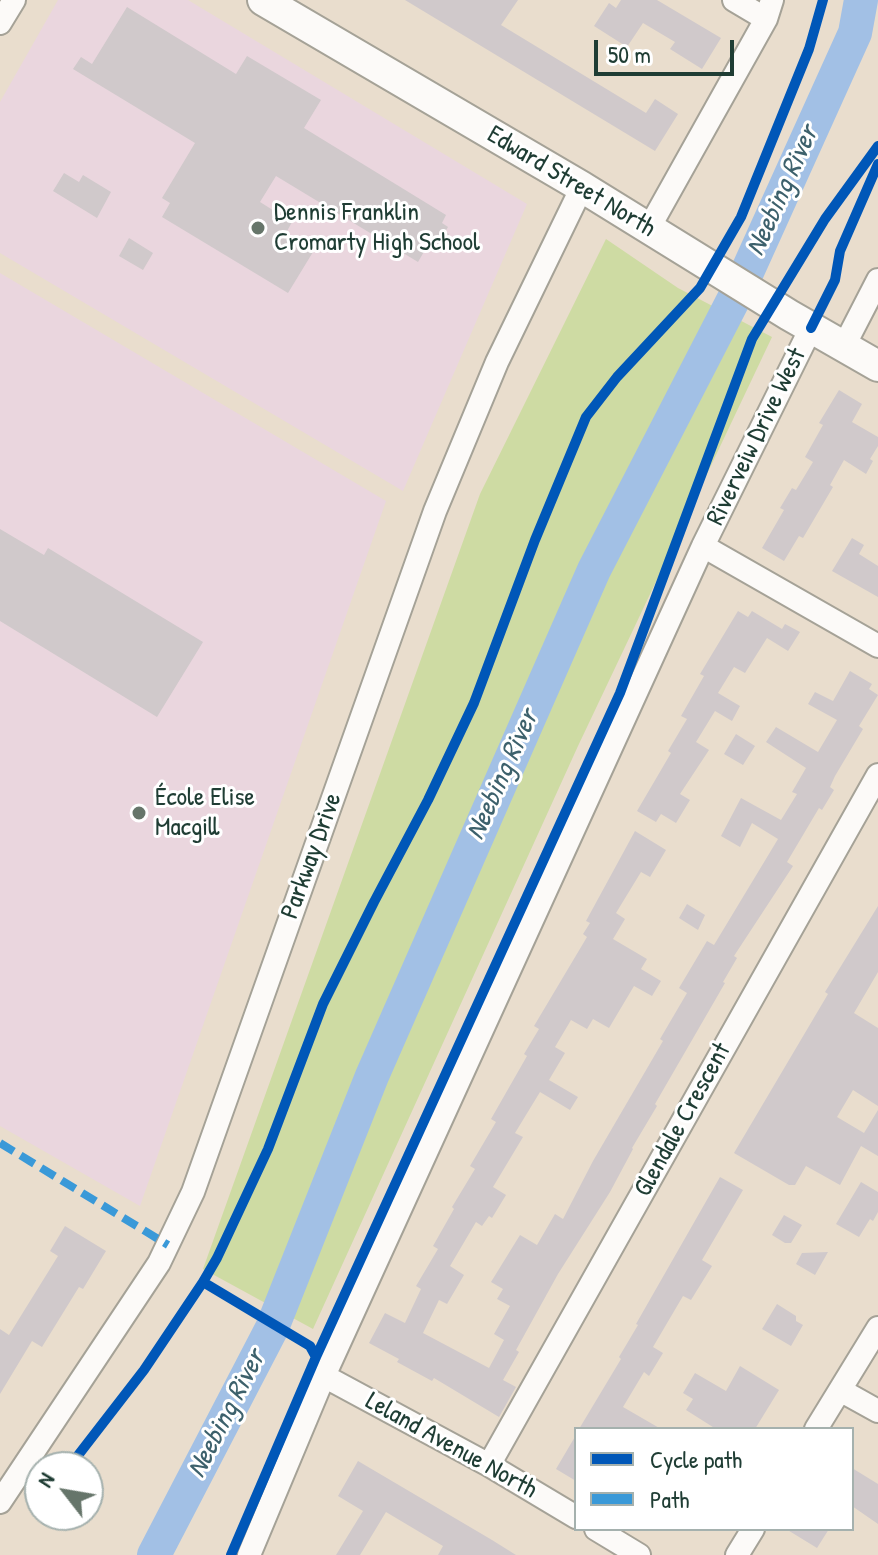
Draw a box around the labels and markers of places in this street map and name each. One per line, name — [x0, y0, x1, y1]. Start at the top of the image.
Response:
place label: Dennis Franklin Cromarty High School — [274, 197, 480, 258]
marker: Dennis Franklin Cromarty High School — [249, 219, 267, 237]
place label: École Elise Macgill — [155, 782, 255, 844]
marker: École Elise Macgill — [130, 804, 148, 822]

